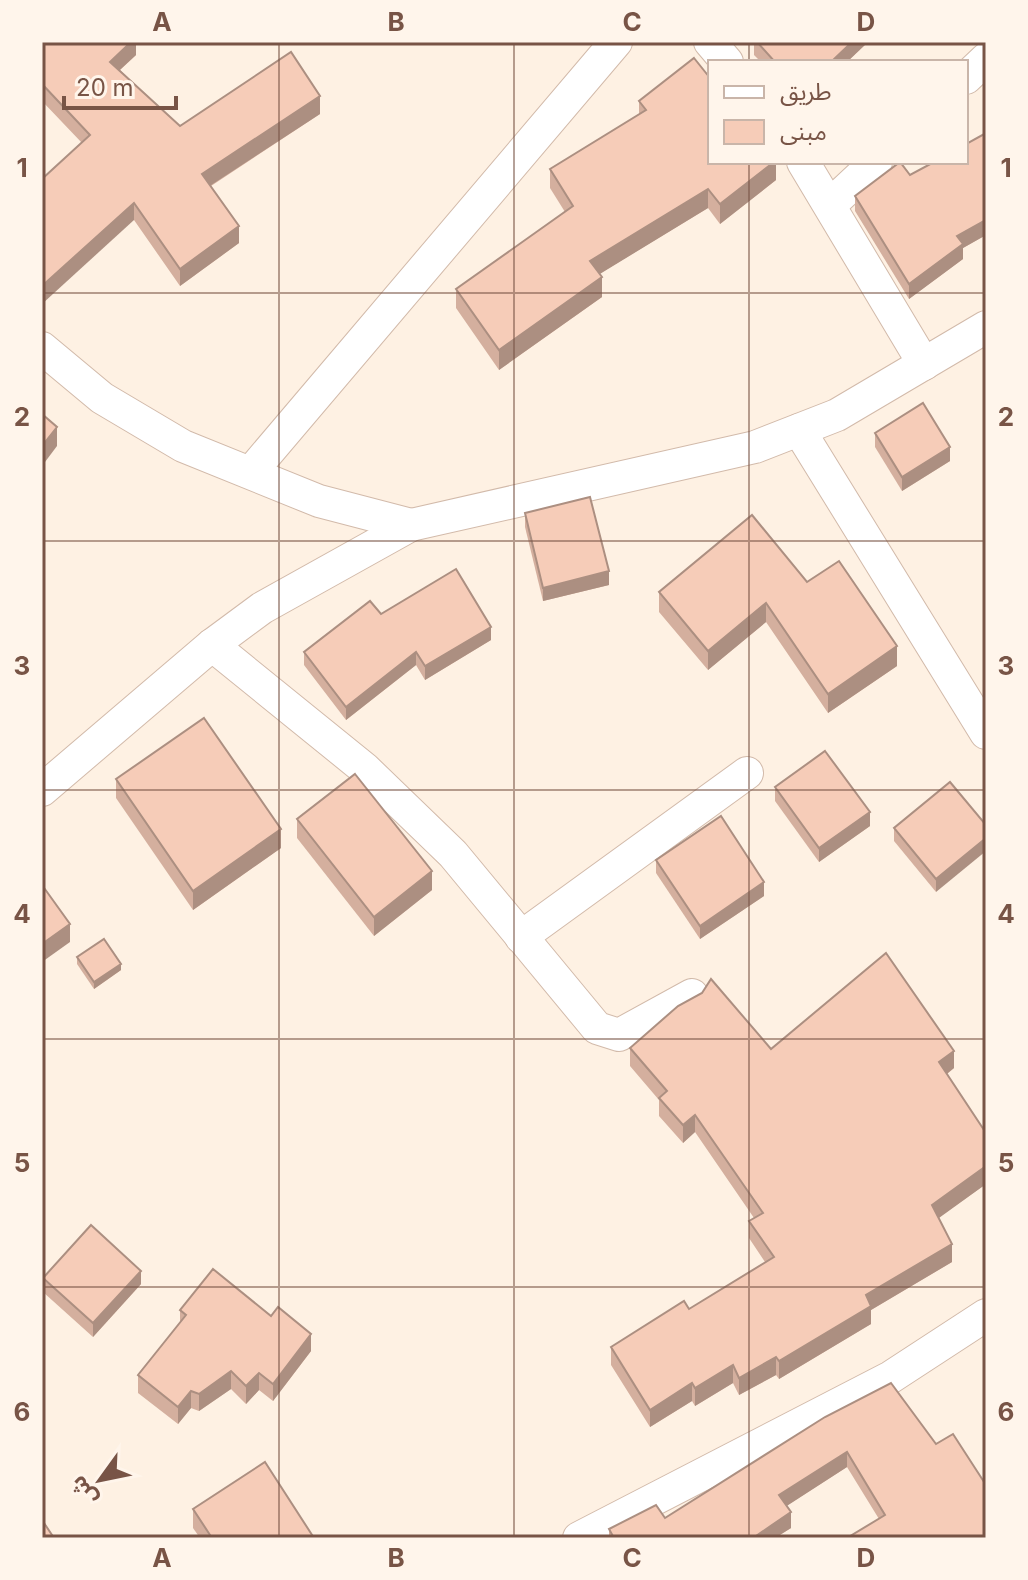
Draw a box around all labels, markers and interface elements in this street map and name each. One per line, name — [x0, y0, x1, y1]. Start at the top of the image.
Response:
text: A — [152, 6, 172, 37]
text: B — [387, 6, 405, 37]
text: C — [622, 6, 642, 37]
text: D — [857, 6, 875, 37]
scale bar — [64, 60, 176, 110]
legend — [708, 60, 968, 164]
text: 20 m — [76, 73, 134, 102]
text: طريق — [780, 77, 832, 107]
text: مبنى — [780, 117, 827, 146]
text: 1 — [16, 152, 28, 183]
text: 1 — [1000, 152, 1012, 183]
text: 2 — [14, 401, 30, 432]
text: 2 — [998, 401, 1014, 432]
text: 3 — [14, 650, 30, 681]
text: 3 — [998, 650, 1014, 681]
text: 4 — [13, 898, 31, 929]
text: 4 — [997, 898, 1015, 929]
text: 5 — [14, 1147, 30, 1178]
text: 5 — [998, 1147, 1014, 1178]
text: 6 — [14, 1396, 30, 1427]
text: 6 — [998, 1396, 1014, 1427]
north arrow — [60, 1440, 140, 1520]
text: ش — [64, 1471, 102, 1511]
text: A — [152, 1542, 172, 1573]
text: B — [387, 1542, 405, 1573]
text: C — [622, 1542, 642, 1573]
text: D — [857, 1542, 875, 1573]

